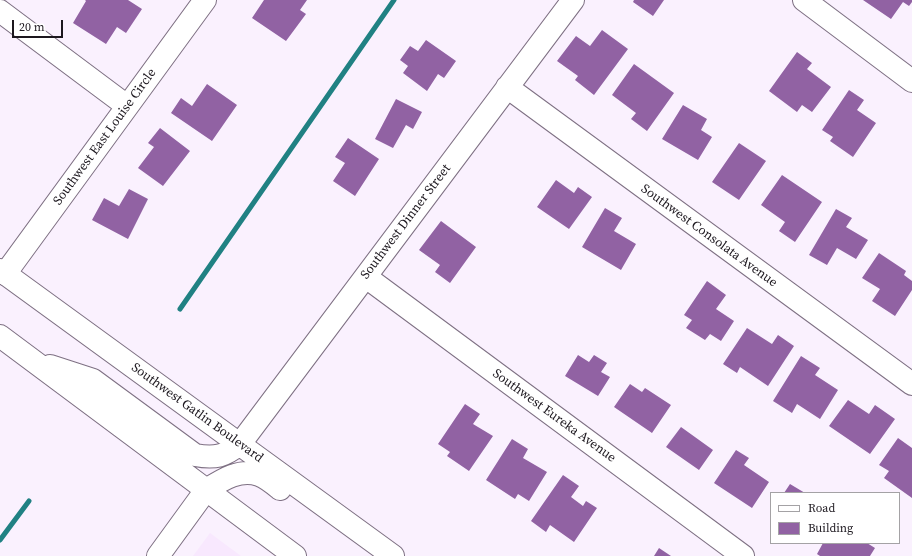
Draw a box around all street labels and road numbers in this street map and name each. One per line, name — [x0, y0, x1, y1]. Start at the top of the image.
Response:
street label: Southwest East Louise Circle — [50, 66, 160, 208]
street label: Southwest Dinner Street — [358, 162, 454, 282]
street label: Southwest Consolata Avenue — [638, 181, 780, 291]
street label: Southwest Gatlin Boulevard — [128, 360, 266, 466]
street label: Southwest Eureka Avenue — [489, 366, 619, 466]

